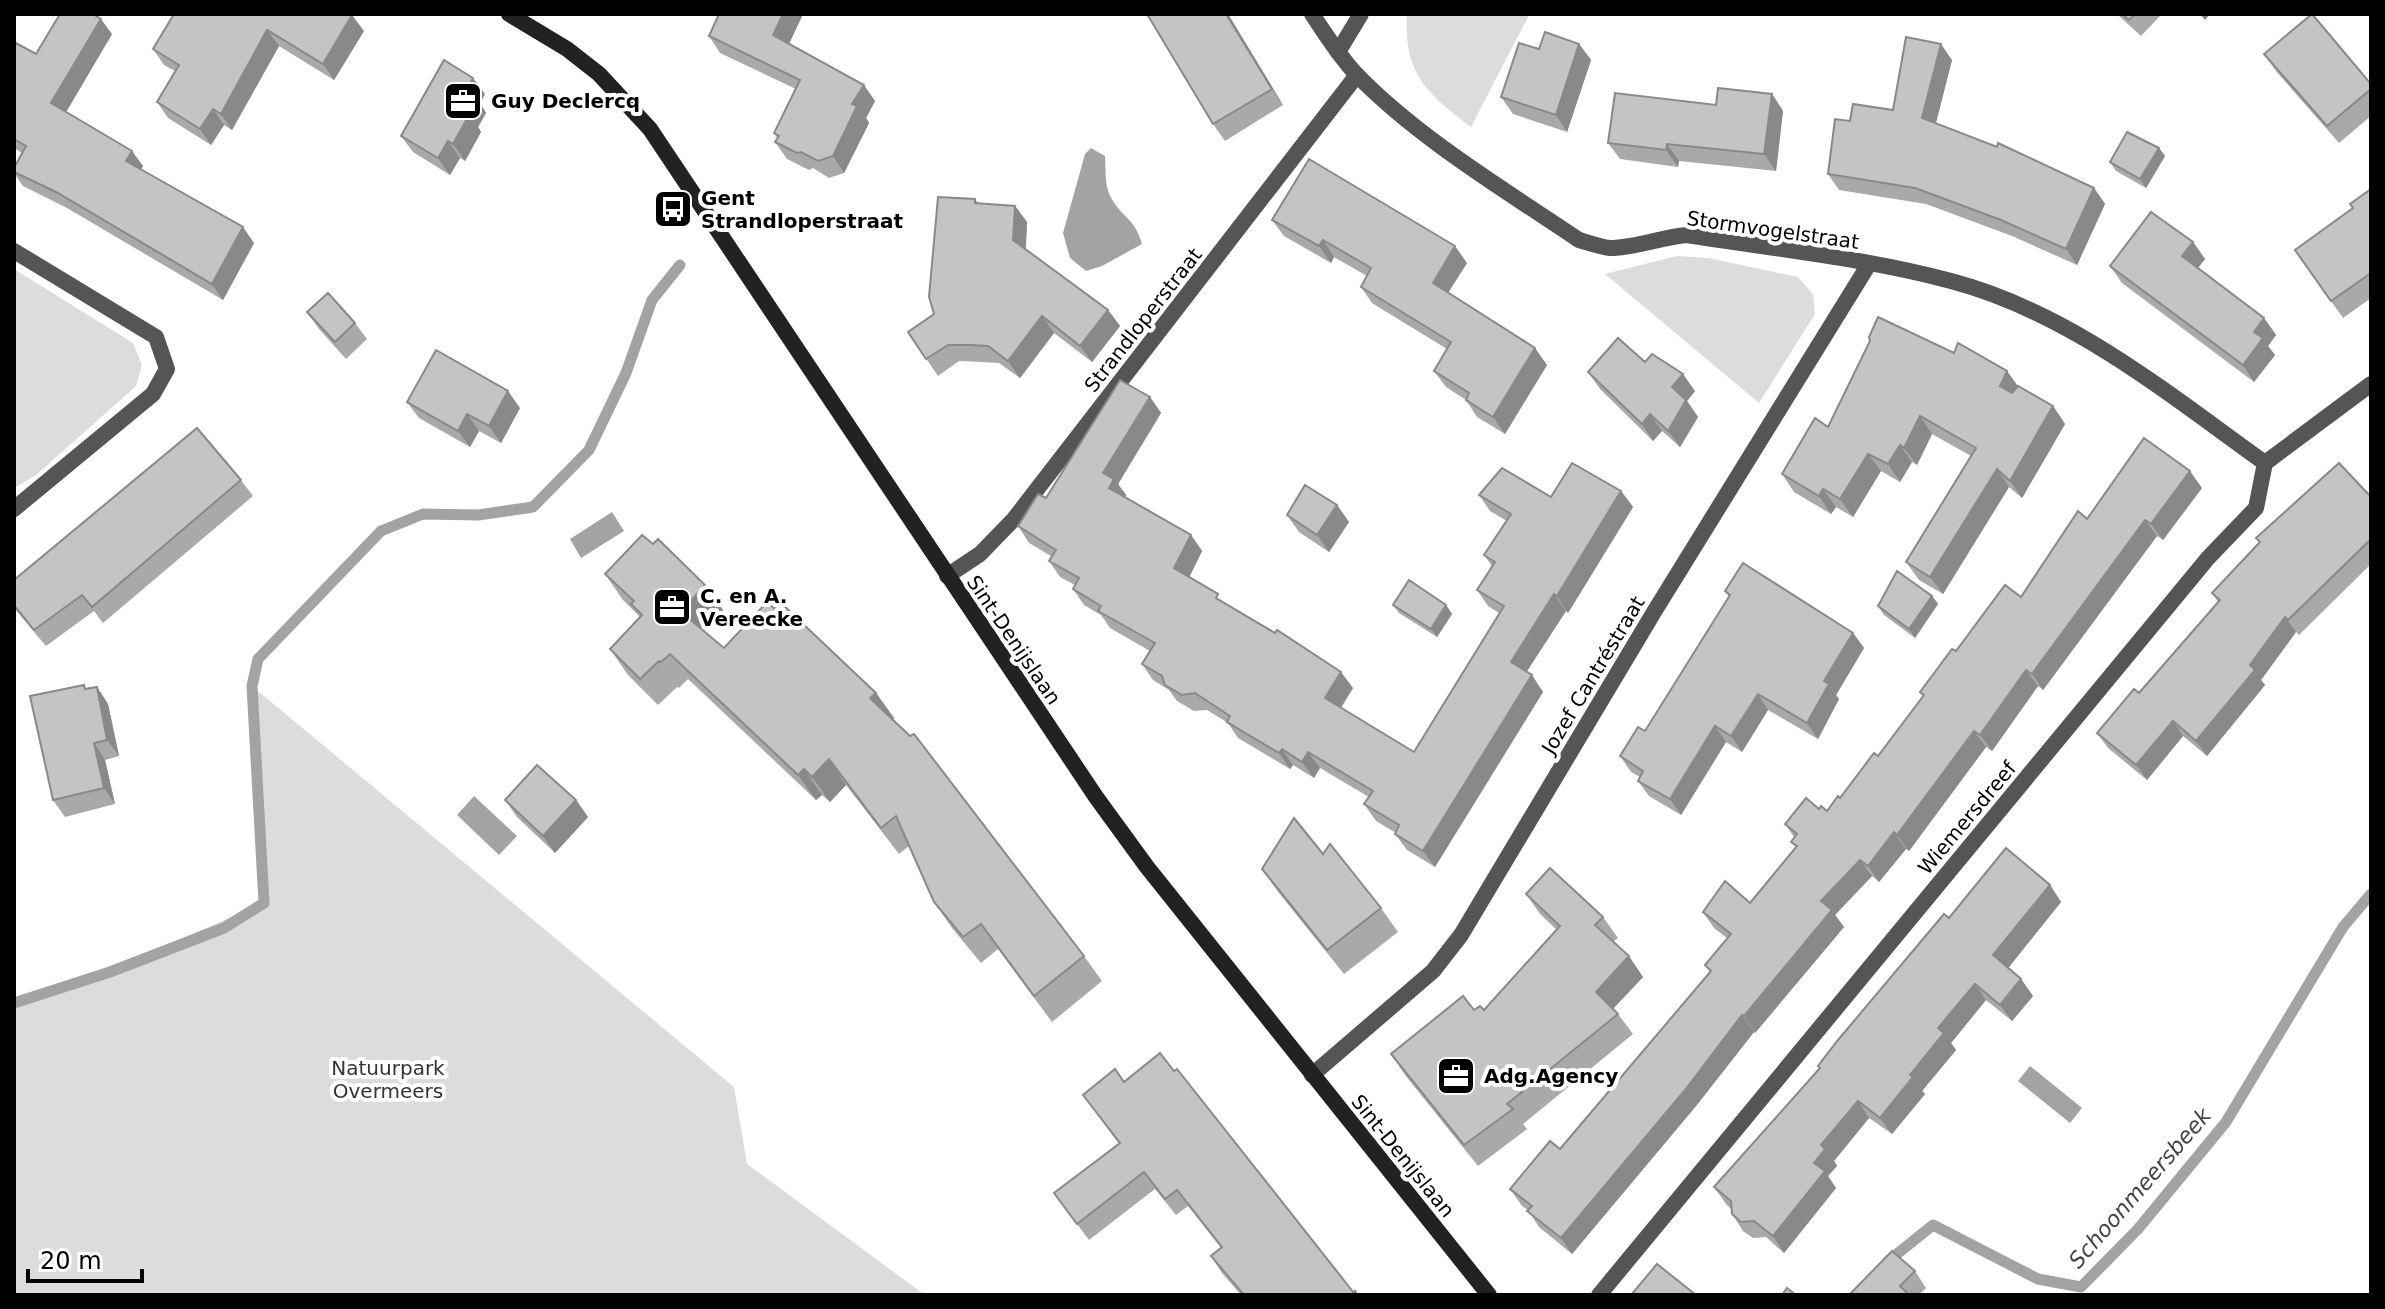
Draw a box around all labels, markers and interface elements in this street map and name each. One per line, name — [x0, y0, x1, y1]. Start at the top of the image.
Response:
office icon: Guy Declercq — [442, 80, 484, 122]
place label: Guy Declercq — [491, 89, 640, 113]
place label: Gent Strandloperstraat — [701, 186, 904, 233]
bus stop icon: Gent Strandloperstraat — [652, 188, 694, 230]
street label: Stormvogelstraat — [1685, 206, 1861, 254]
street label: Strandloperstraat — [1079, 243, 1207, 397]
street label: Sint-Denijslaan — [962, 571, 1066, 709]
place label: C. en A. Vereecke — [700, 584, 803, 631]
office icon: C. en A. Vereecke — [651, 586, 693, 628]
street label: Jozef Cantréstraat — [1535, 592, 1650, 760]
street label: Wiemersdreef — [1913, 756, 2022, 879]
office icon: Adg.Agency — [1435, 1055, 1477, 1097]
park label: Natuurpark Overmeers — [331, 1056, 445, 1103]
place label: Adg.Agency — [1484, 1064, 1618, 1088]
street label: Sint-Denijslaan — [1346, 1090, 1460, 1222]
water label: Schoonmeersbeek — [2064, 1102, 2217, 1273]
scale bar — [28, 1233, 142, 1283]
text: 20 m — [40, 1247, 102, 1275]

